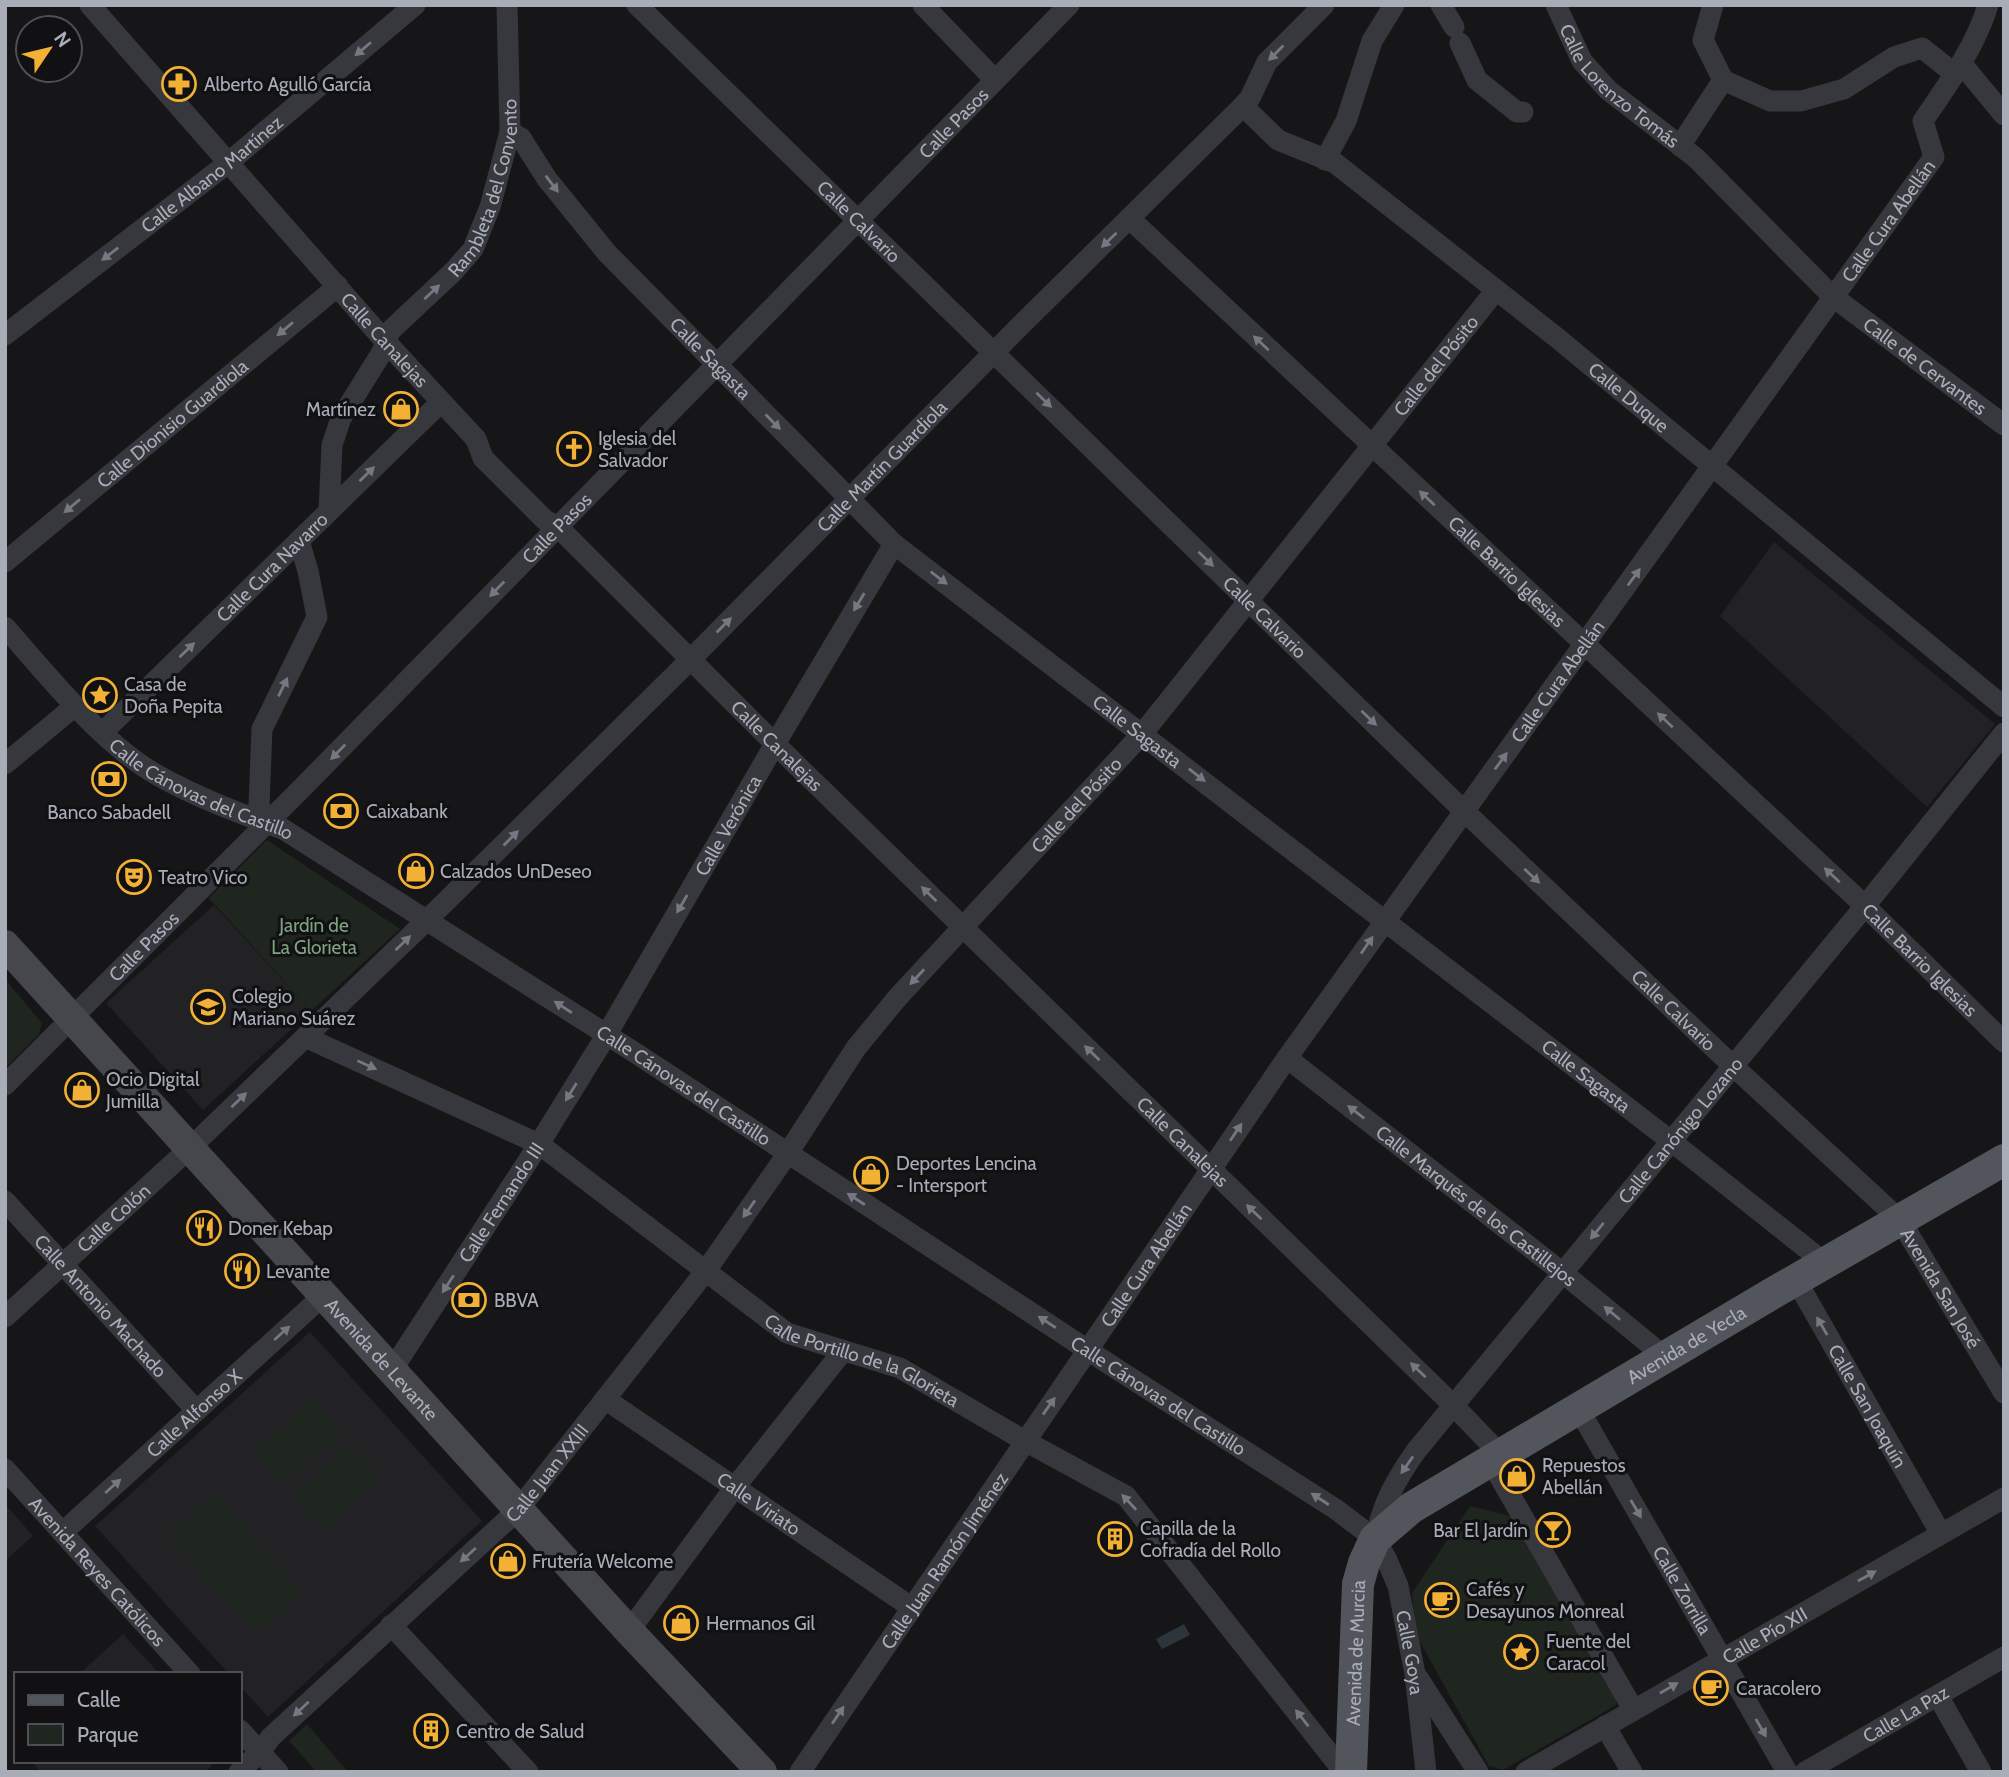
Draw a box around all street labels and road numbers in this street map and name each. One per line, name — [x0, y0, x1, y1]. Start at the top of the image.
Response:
street label: Calle Lorenzo Tomás — [1554, 20, 1684, 153]
street label: Calle Pasos — [914, 83, 994, 163]
street label: Rambleta del Convento — [443, 99, 522, 282]
street label: Calle Albano Martínez — [136, 111, 288, 238]
street label: Calle Cura Abellán — [1837, 155, 1940, 287]
street label: Calle Calvario — [812, 176, 905, 268]
street label: Calle Canalejas — [336, 288, 433, 392]
street label: Calle del Pósito — [1389, 311, 1483, 421]
street label: Calle Sagasta — [665, 313, 756, 404]
street label: Calle de Cervantes — [1859, 313, 1991, 420]
street label: Calle Dionisio Guardiola — [92, 355, 253, 493]
street label: Calle Duque — [1584, 358, 1674, 438]
street label: Calle Martín Guardiola — [812, 396, 952, 537]
street label: Calle Pasos — [517, 488, 597, 568]
street label: Calle Cura Navarro — [212, 508, 333, 627]
street label: Calle Barrio Iglesias — [1443, 511, 1570, 632]
street label: Calle Calvario — [1218, 572, 1311, 663]
street label: Calle Cura Abellán — [1506, 616, 1610, 747]
street label: Calle Sagasta — [1088, 690, 1186, 773]
street label: Calle Canalejas — [726, 696, 827, 796]
street label: Calle Cánovas del Castillo — [104, 734, 298, 845]
street label: Calle del Pósito — [1026, 753, 1127, 858]
street label: Calle Verónica — [690, 771, 766, 880]
street label: Calle Barrio Iglesias — [1857, 899, 1982, 1022]
street label: Calle Pasos — [104, 907, 184, 987]
street label: Calle Calvario — [1627, 965, 1721, 1056]
street label: Calle Cánovas del Castillo — [592, 1020, 775, 1151]
street label: Calle Sagasta — [1537, 1035, 1635, 1118]
street label: Calle Canónigo Lozano — [1613, 1053, 1748, 1209]
street label: Calle Canalejas — [1132, 1092, 1233, 1192]
street label: Calle Marqués de los Castillejos — [1371, 1121, 1581, 1291]
street label: Calle Fernando III — [454, 1138, 549, 1267]
street label: Calle Colón — [72, 1179, 155, 1257]
street label: Calle Cura Abellán — [1096, 1199, 1197, 1331]
street label: Avenida San José — [1895, 1224, 1986, 1353]
street label: Calle Antonio Machado — [29, 1230, 172, 1382]
street label: Avenida de Levante — [320, 1294, 443, 1426]
street label: Avenida de Yecla — [1623, 1301, 1750, 1389]
street label: Calle Portillo de la Glorieta — [760, 1309, 963, 1412]
street label: Calle Cánovas del Castillo — [1066, 1331, 1250, 1461]
street label: Calle San Joaquín — [1823, 1340, 1912, 1472]
street label: Calle Alfonso X — [142, 1364, 247, 1463]
street label: Calle Juan XXIII — [501, 1419, 593, 1528]
street label: Calle Viriato — [712, 1467, 805, 1540]
street label: Calle Juan Ramón Jiménez — [876, 1468, 1013, 1654]
street label: Avenida Reyes Católicos — [24, 1492, 170, 1651]
street label: Calle Zorrilla — [1648, 1542, 1717, 1639]
street label: Avenida de Murcia — [1342, 1580, 1370, 1726]
street label: Calle Pío XII — [1718, 1602, 1811, 1669]
street label: Calle Goya — [1391, 1608, 1428, 1696]
street label: Calle La Paz — [1859, 1681, 1953, 1748]

